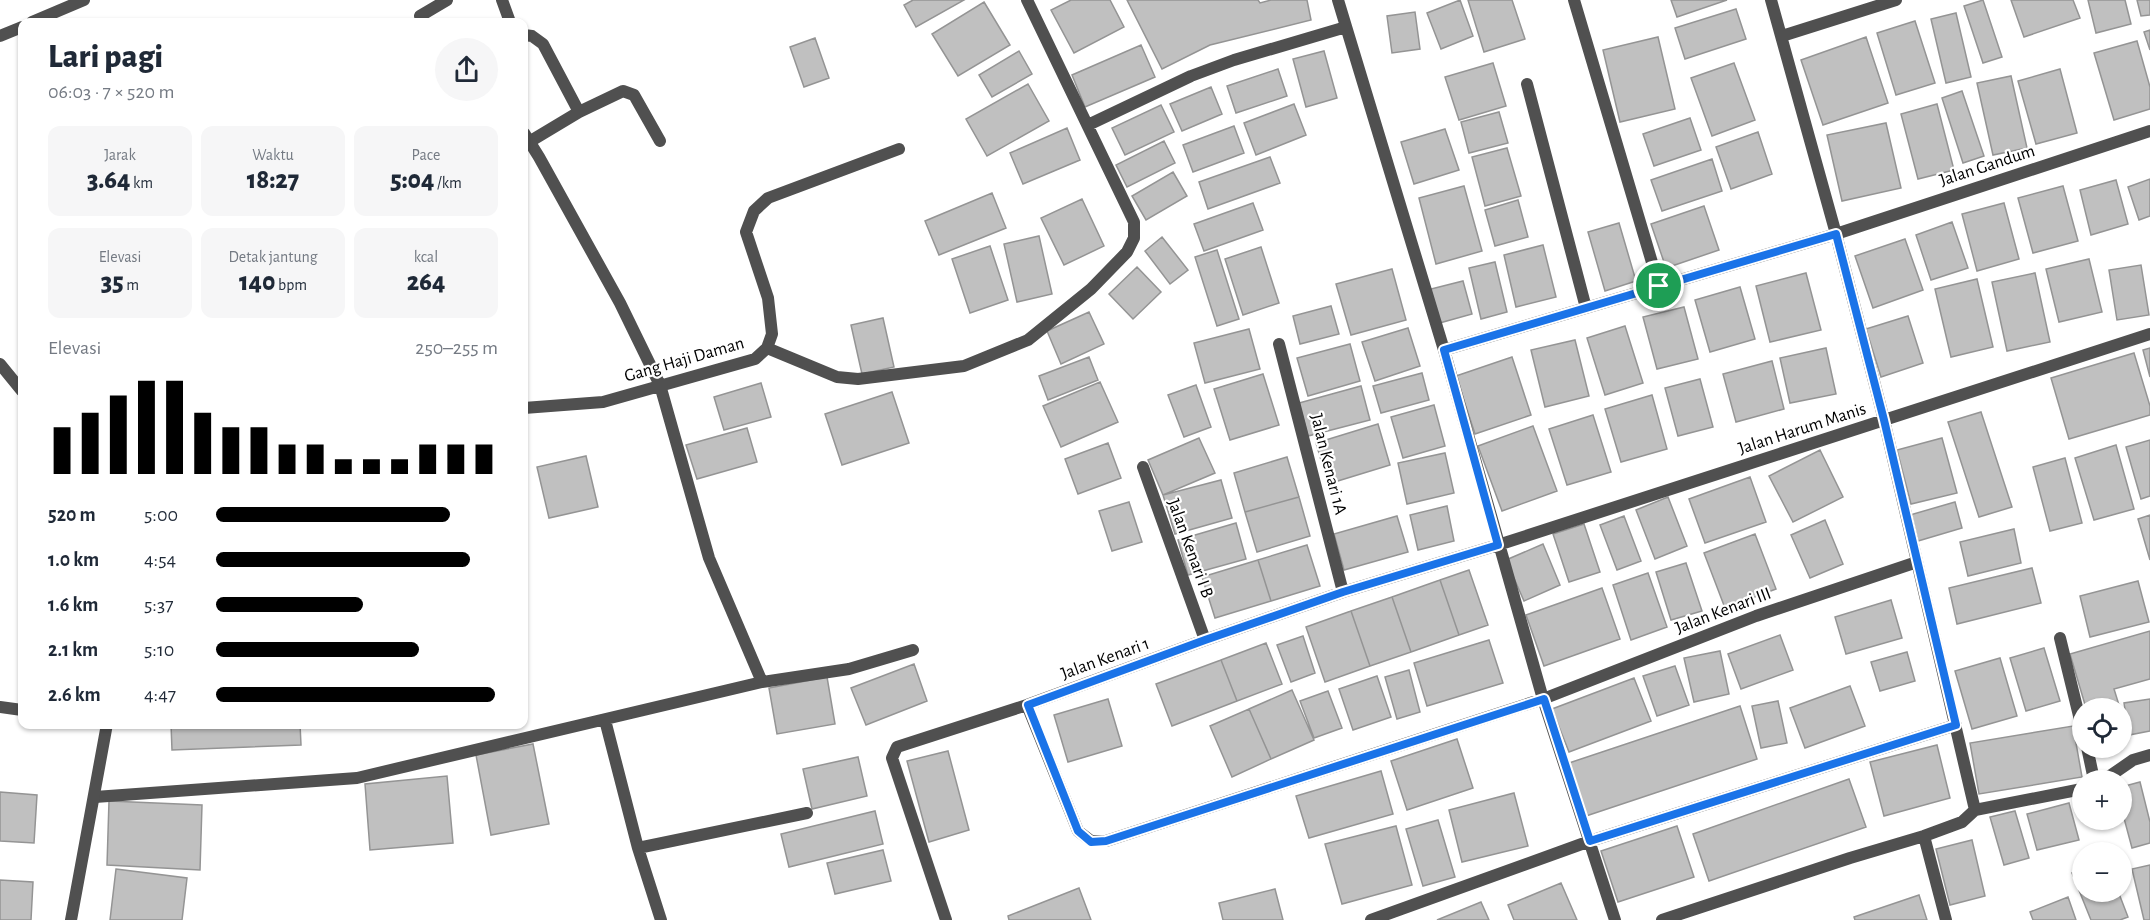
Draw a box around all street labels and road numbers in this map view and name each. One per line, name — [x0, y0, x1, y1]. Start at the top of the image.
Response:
street label: Jalan Gandum — [1937, 142, 2037, 190]
street label: Gang Haji Daman — [622, 334, 746, 386]
street label: Jalan Harum Manis — [1736, 400, 1868, 458]
street label: Jalan Kenari 1A — [1307, 412, 1349, 517]
street label: Jalan Kenari I B — [1164, 496, 1216, 600]
street label: Jalan Kenari III — [1673, 584, 1774, 637]
street label: Jalan Kenari 1 — [1059, 635, 1152, 683]

